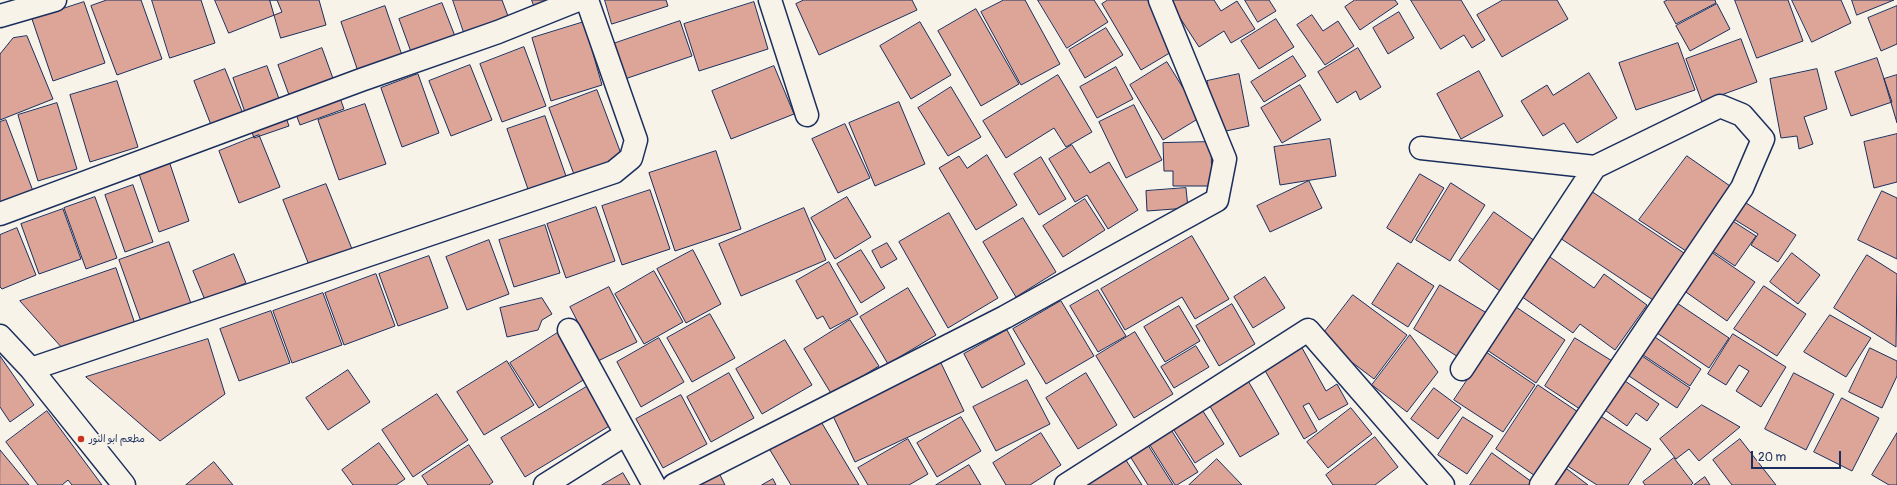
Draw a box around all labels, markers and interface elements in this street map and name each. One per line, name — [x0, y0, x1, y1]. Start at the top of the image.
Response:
place label: مطعم ابو النور — [89, 433, 145, 445]
marker: مطعم ابو النور — [76, 434, 86, 444]
scale bar — [1753, 443, 1843, 469]
text: 20 m — [1758, 450, 1786, 465]

